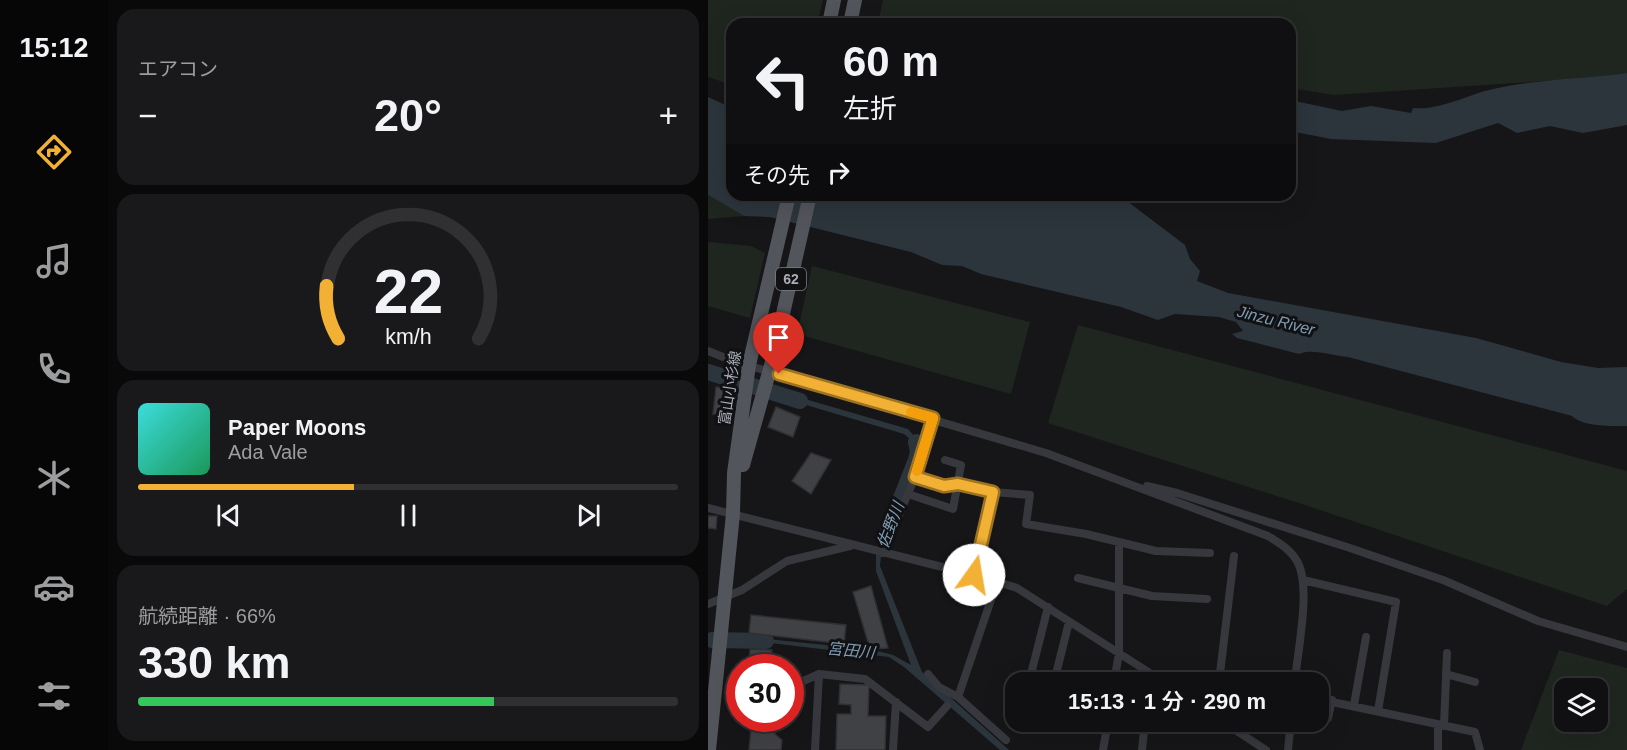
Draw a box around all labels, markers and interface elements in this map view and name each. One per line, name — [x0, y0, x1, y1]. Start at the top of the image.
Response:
text: 15:12 — [19, 33, 89, 63]
text: 60 m — [843, 38, 939, 85]
icon: left — [744, 42, 822, 120]
text: エアコン — [138, 58, 218, 80]
text: 20° — [374, 90, 442, 141]
text: 左折 — [843, 94, 897, 124]
text: − — [138, 97, 157, 134]
text: + — [659, 97, 678, 134]
icon: directions — [33, 131, 75, 173]
icon: right — [822, 156, 855, 189]
text: その先 — [744, 163, 810, 188]
icon: music — [33, 240, 75, 282]
text: 22 — [373, 258, 443, 327]
road number: 62 — [776, 268, 806, 290]
water label: Jinzu River — [1234, 302, 1317, 338]
pin — [753, 312, 804, 374]
icon: arrive — [762, 321, 795, 354]
text: km/h — [385, 326, 431, 350]
icon: phone — [33, 348, 75, 390]
street label: 富山小杉線 — [715, 350, 744, 426]
text: Paper Moons — [228, 415, 366, 440]
text: Ada Vale — [228, 441, 308, 463]
icon: climate — [33, 457, 75, 499]
water label: 佐野川 — [874, 498, 908, 551]
icon: previous — [212, 499, 245, 532]
icon: pause — [392, 499, 425, 532]
icon: next — [572, 499, 605, 532]
position arrow — [942, 543, 1006, 607]
icon: car — [33, 566, 75, 608]
text: 航続距離 · 66% — [138, 605, 276, 627]
text: 330 km — [138, 637, 291, 688]
water label: 宮田川 — [826, 640, 878, 662]
speed limit sign: 30 — [726, 654, 804, 732]
icon: filters — [33, 675, 75, 717]
map controls — [1554, 678, 1608, 732]
button: layers — [1554, 678, 1608, 732]
text: 15:13 · 1 分 · 290 m — [1068, 689, 1266, 714]

